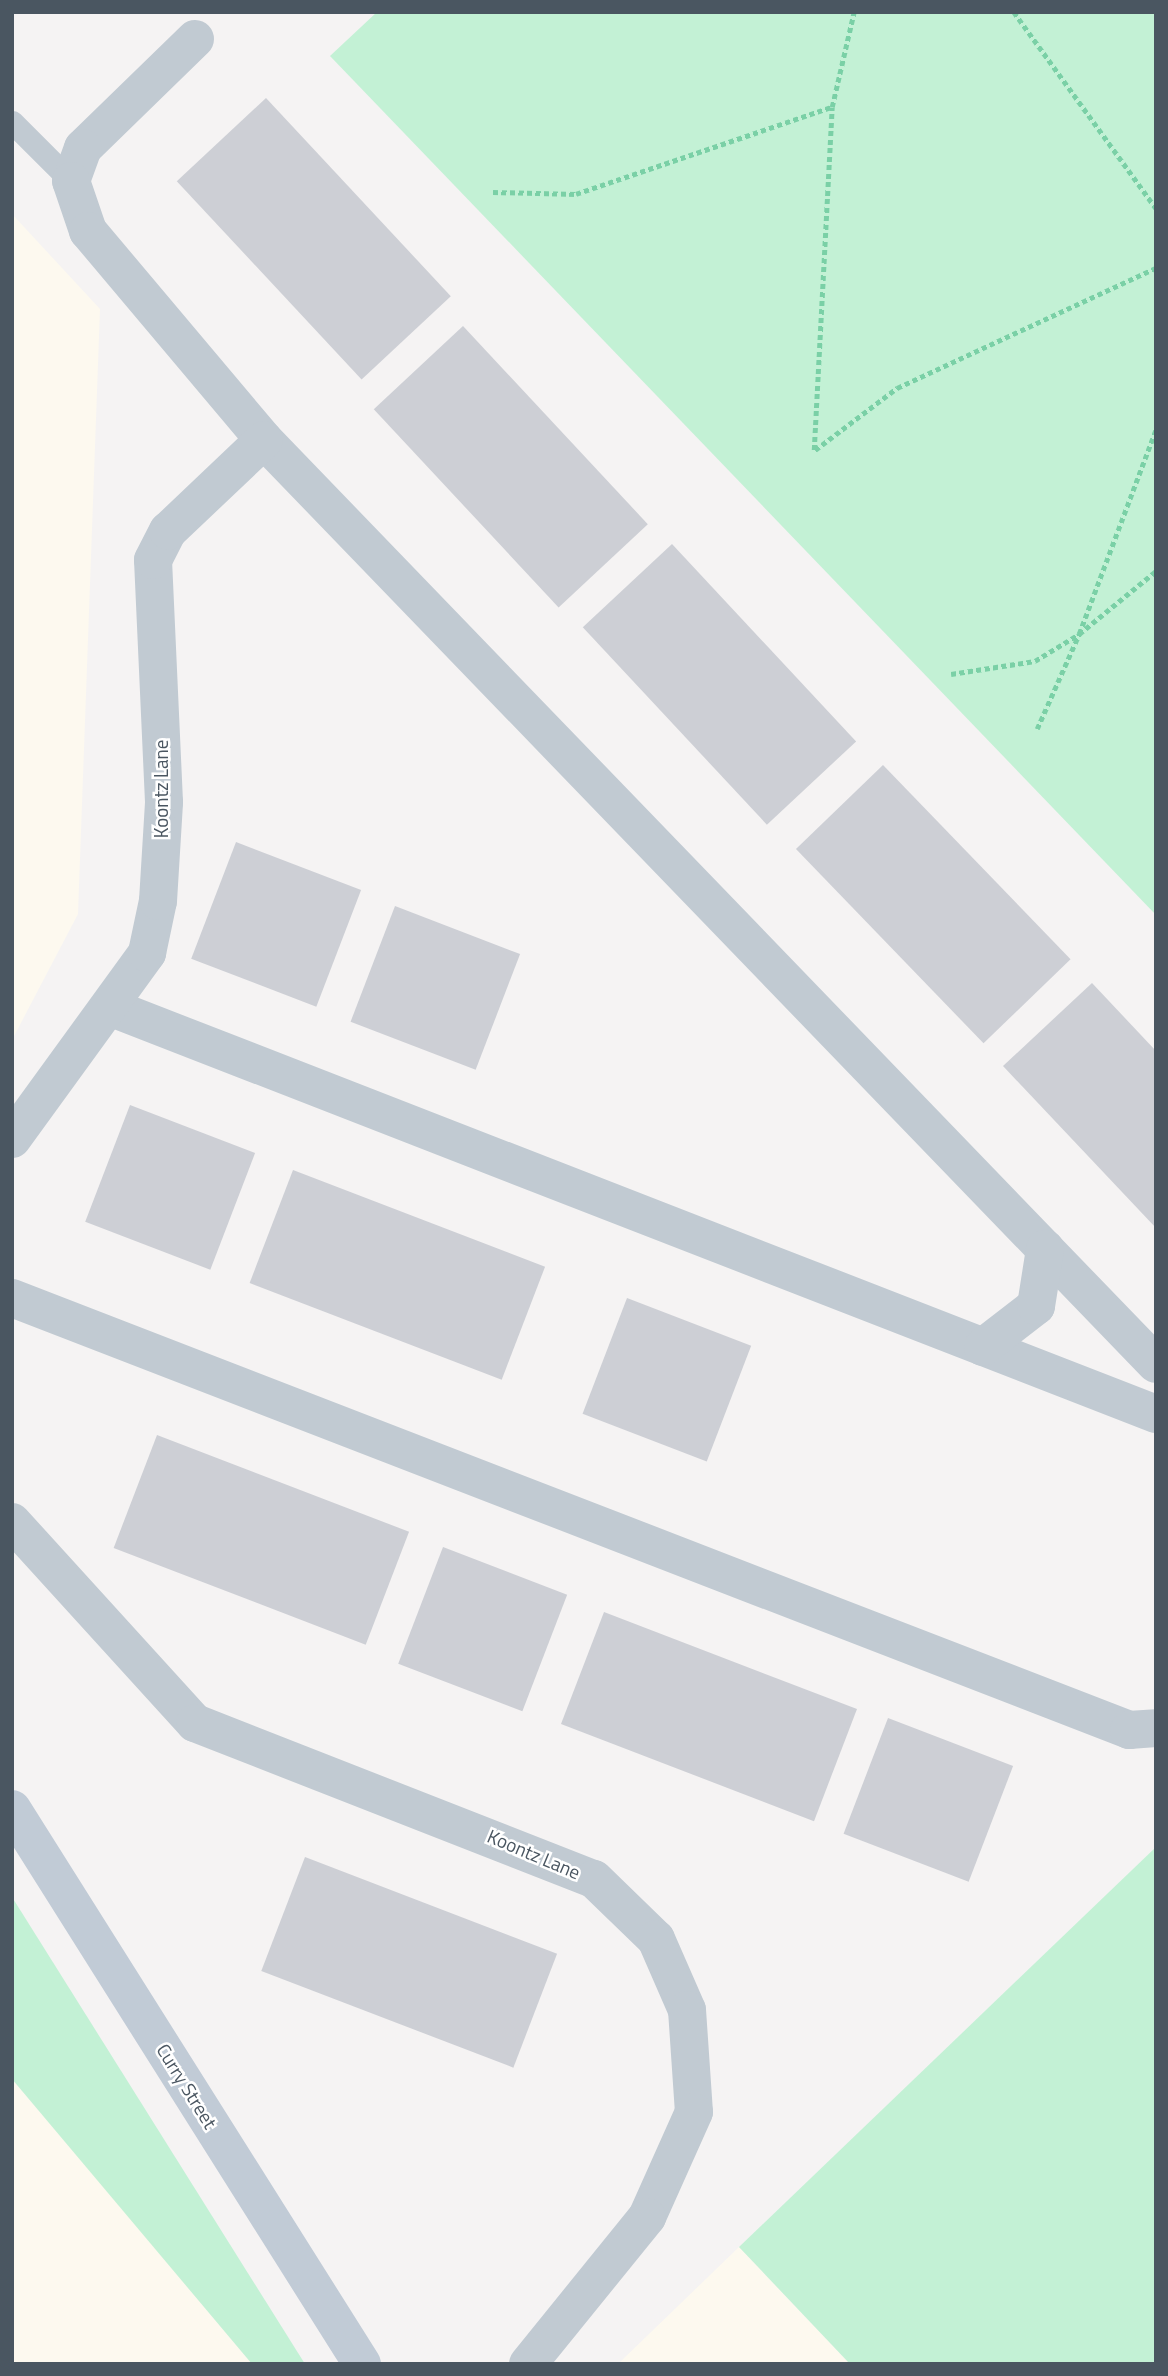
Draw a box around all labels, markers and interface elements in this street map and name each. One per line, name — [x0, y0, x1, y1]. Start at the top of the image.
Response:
street label: Koontz Lane — [150, 740, 172, 838]
street label: Koontz Lane — [484, 1824, 584, 1884]
street label: Curry Street — [152, 2039, 222, 2133]

